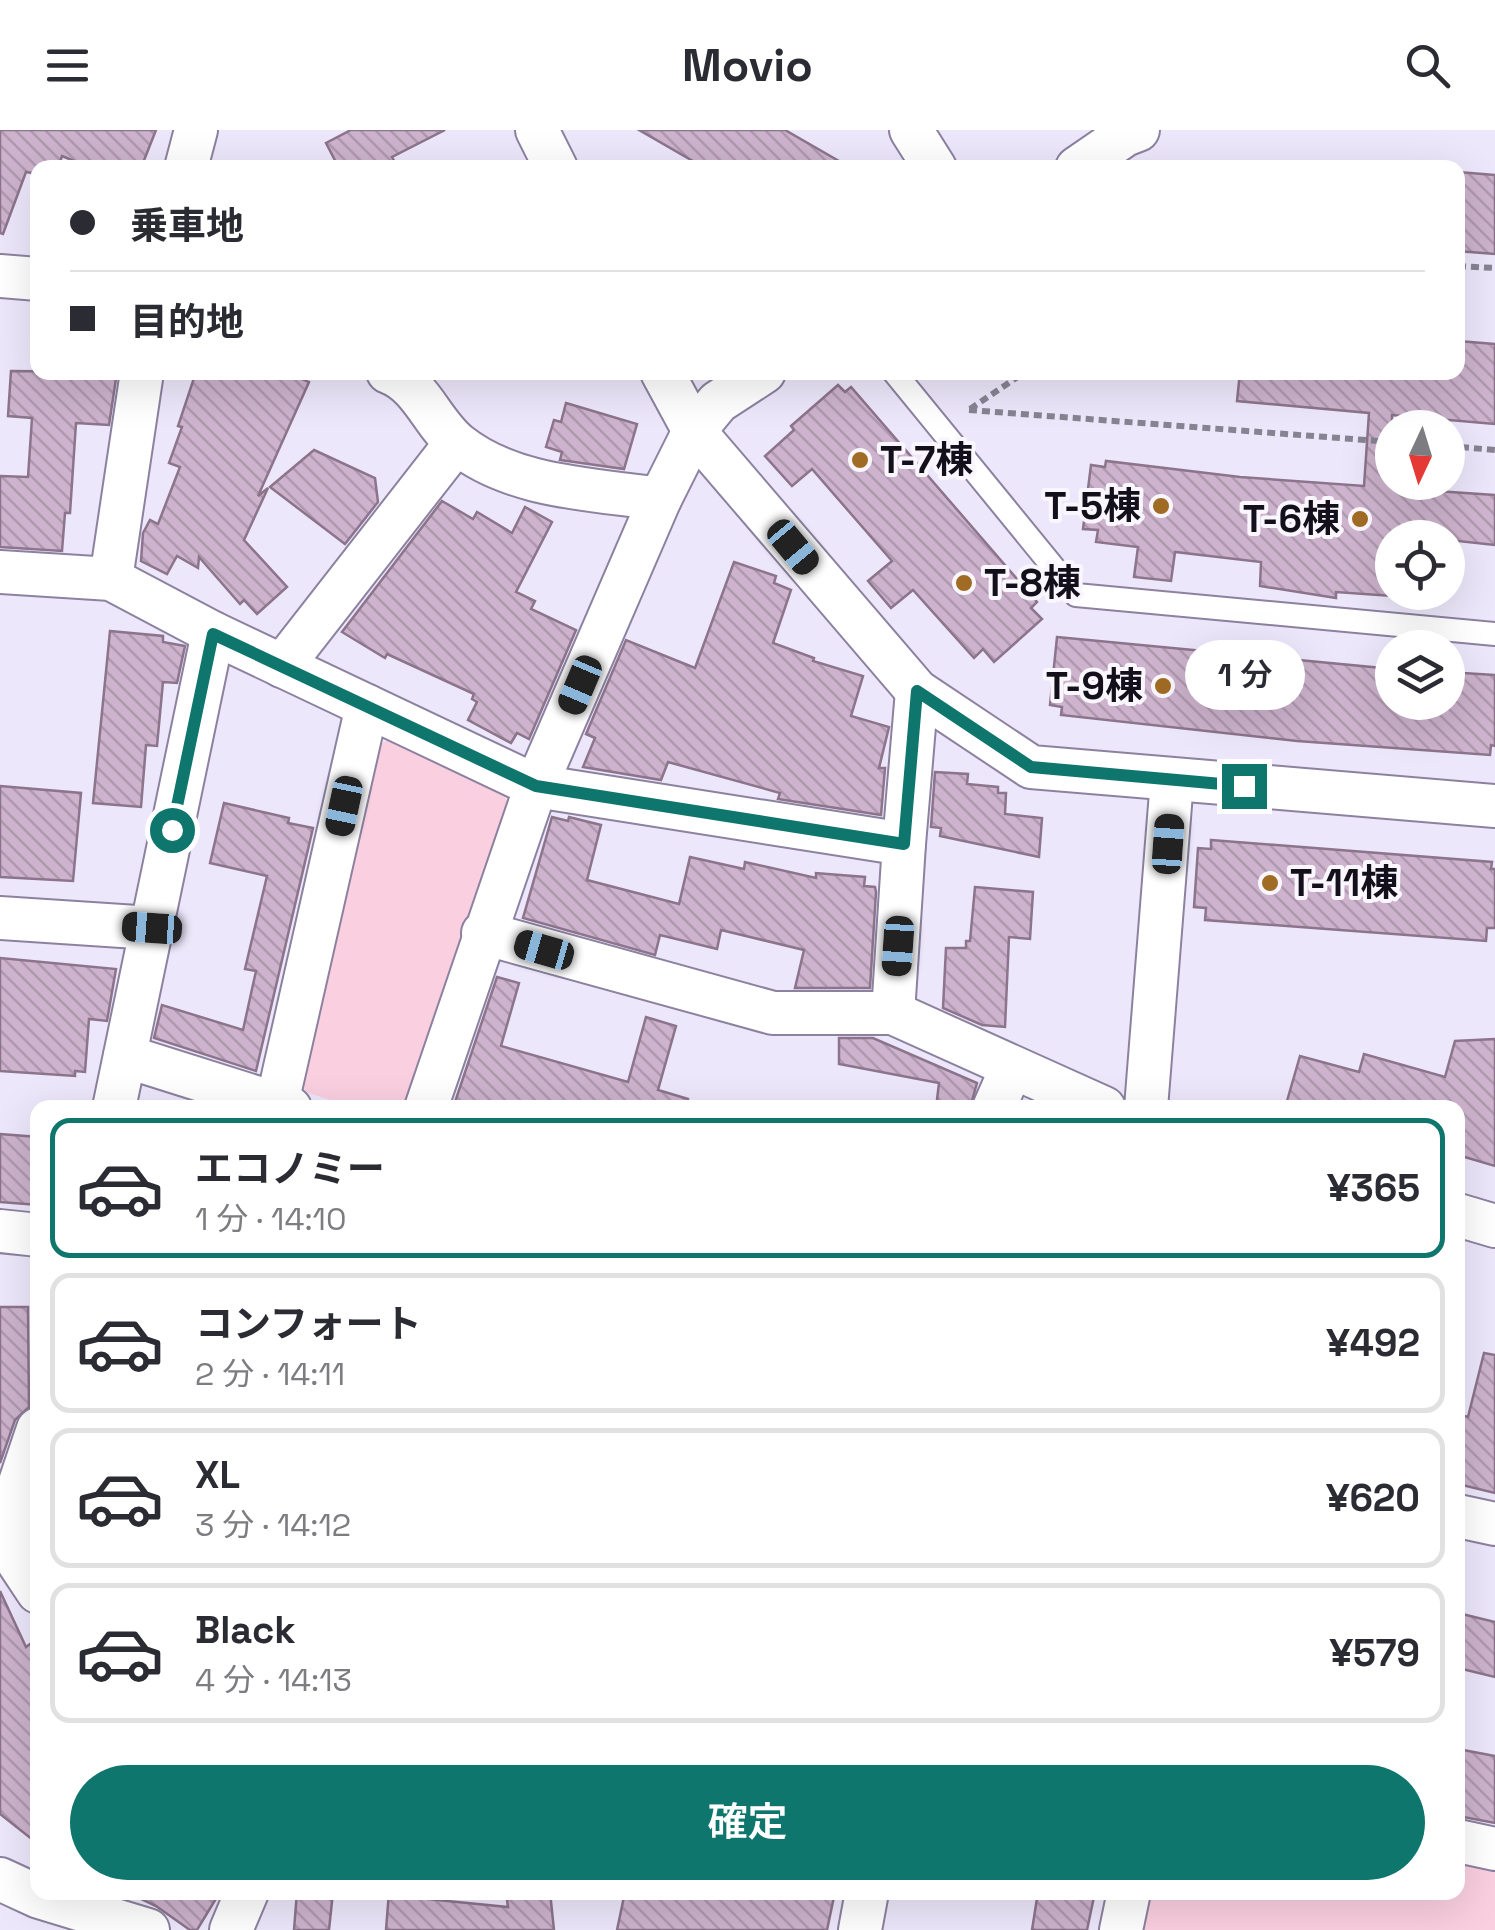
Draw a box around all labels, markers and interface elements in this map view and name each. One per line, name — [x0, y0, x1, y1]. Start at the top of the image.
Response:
text: Movio — [682, 37, 813, 94]
icon: menu — [40, 38, 95, 93]
icon: search — [1400, 38, 1455, 93]
text: 乗車地 — [130, 202, 244, 250]
text: 目的地 — [130, 298, 244, 346]
north arrow — [1375, 410, 1465, 500]
map controls — [1375, 410, 1465, 720]
place label: T-7棟 — [880, 436, 973, 484]
marker: T-7棟 — [849, 449, 871, 471]
place label: T-5棟 — [1044, 482, 1141, 530]
marker: T-5棟 — [1150, 495, 1172, 517]
place label: T-6棟 — [1243, 495, 1340, 543]
marker: T-6棟 — [1349, 508, 1371, 530]
car — [762, 514, 824, 580]
button: locate — [1375, 520, 1465, 610]
place label: T-8棟 — [984, 559, 1081, 607]
marker: T-8棟 — [953, 572, 975, 594]
button: layers — [1375, 630, 1465, 720]
callout: 1 分 — [1184, 641, 1304, 711]
car — [554, 652, 606, 718]
text: 1 分 — [1218, 655, 1272, 695]
place label: T-9棟 — [1046, 662, 1143, 710]
marker: T-9棟 — [1152, 675, 1174, 697]
route end — [1222, 764, 1267, 809]
car — [323, 774, 365, 838]
route start — [150, 808, 195, 853]
car — [1151, 813, 1185, 875]
place label: T-11棟 — [1290, 859, 1398, 907]
marker: T-11棟 — [1259, 872, 1281, 894]
car — [121, 911, 183, 945]
car — [881, 915, 915, 977]
car — [511, 927, 577, 973]
icon: car — [75, 1143, 165, 1233]
text: エコノミー — [195, 1145, 385, 1193]
text: ¥365 — [1327, 1164, 1420, 1212]
text: 1 分 · 14:10 — [195, 1199, 346, 1239]
icon: car — [75, 1298, 165, 1388]
text: コンフォート — [195, 1300, 422, 1348]
text: ¥492 — [1326, 1319, 1420, 1367]
text: 2 分 · 14:11 — [195, 1354, 345, 1394]
text: XL — [195, 1451, 240, 1499]
icon: car — [75, 1453, 165, 1543]
text: ¥620 — [1326, 1474, 1420, 1522]
text: 3 分 · 14:12 — [195, 1505, 351, 1545]
text: Black — [195, 1606, 296, 1654]
icon: car — [75, 1608, 165, 1698]
text: ¥579 — [1330, 1629, 1420, 1677]
text: 4 分 · 14:13 — [195, 1660, 352, 1700]
button: 確定 — [70, 1765, 1425, 1880]

